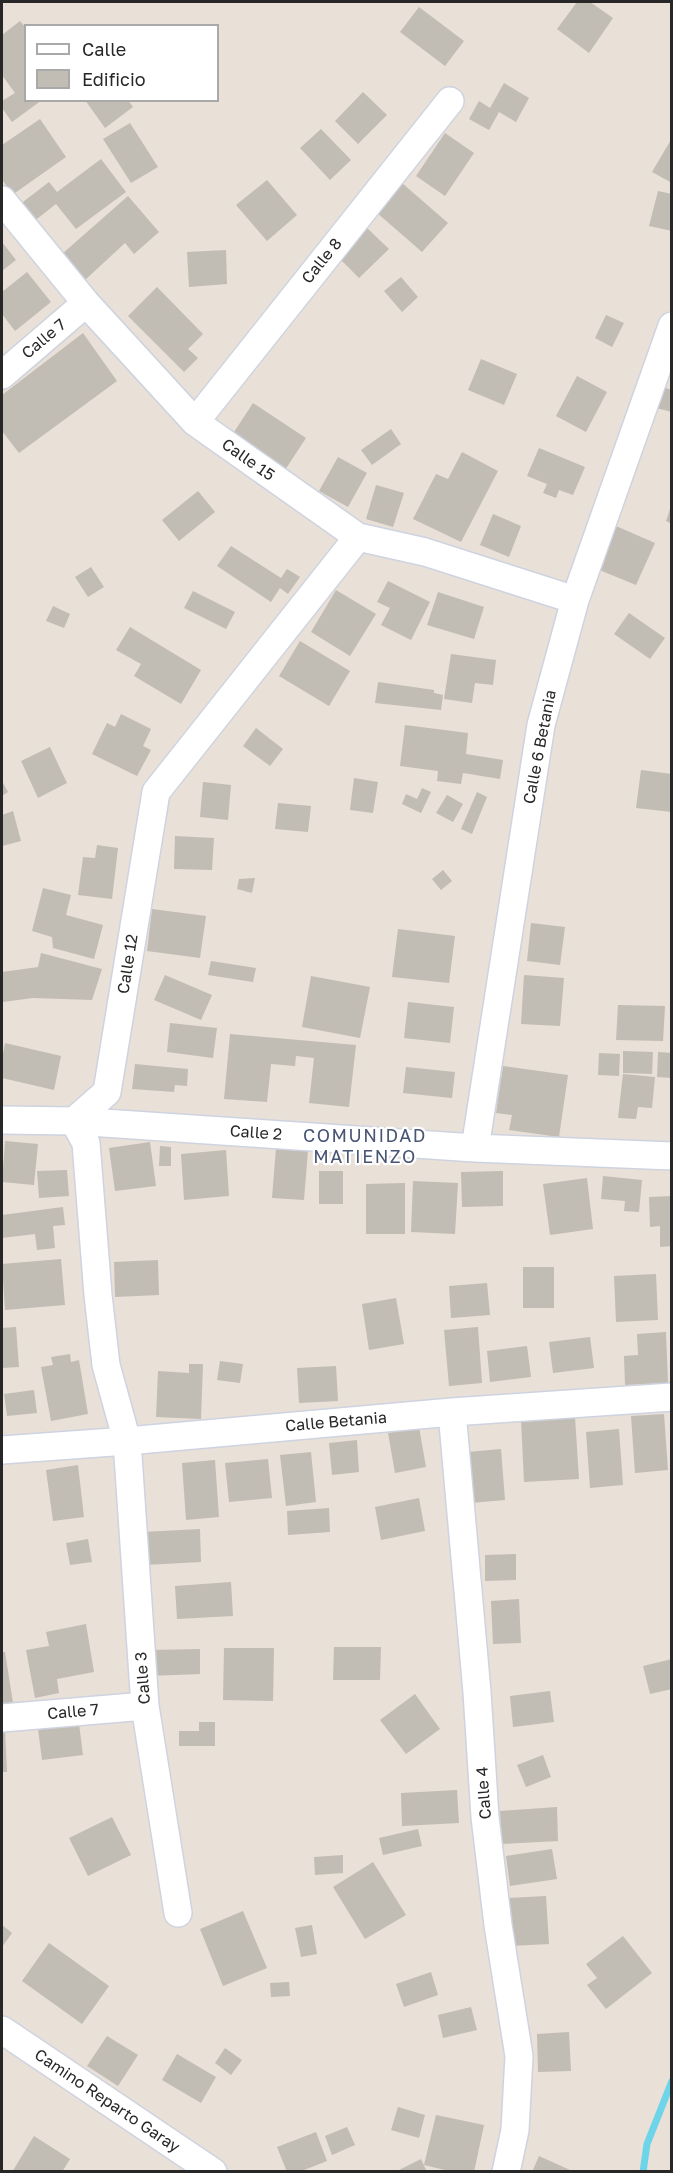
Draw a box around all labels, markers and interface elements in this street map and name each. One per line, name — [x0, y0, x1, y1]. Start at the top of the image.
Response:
legend — [24, 24, 219, 102]
text: Calle — [82, 38, 126, 60]
text: Edificio — [82, 68, 146, 90]
street label: Calle 8 — [298, 234, 346, 288]
street label: Calle 7 — [18, 315, 70, 363]
street label: Calle 15 — [218, 435, 278, 485]
street label: Calle 6 Betania — [520, 688, 560, 806]
street label: Calle 12 — [114, 933, 142, 995]
street label: Calle 2 — [229, 1122, 283, 1144]
district label: COMUNIDAD MATIENZO — [303, 1125, 427, 1168]
street label: Calle Betania — [284, 1408, 388, 1436]
street label: Calle 3 — [132, 1651, 154, 1705]
street label: Calle 7 — [46, 1700, 100, 1724]
street label: Calle 4 — [473, 1766, 495, 1820]
street label: Camino Reparto Garay — [31, 2045, 183, 2157]

